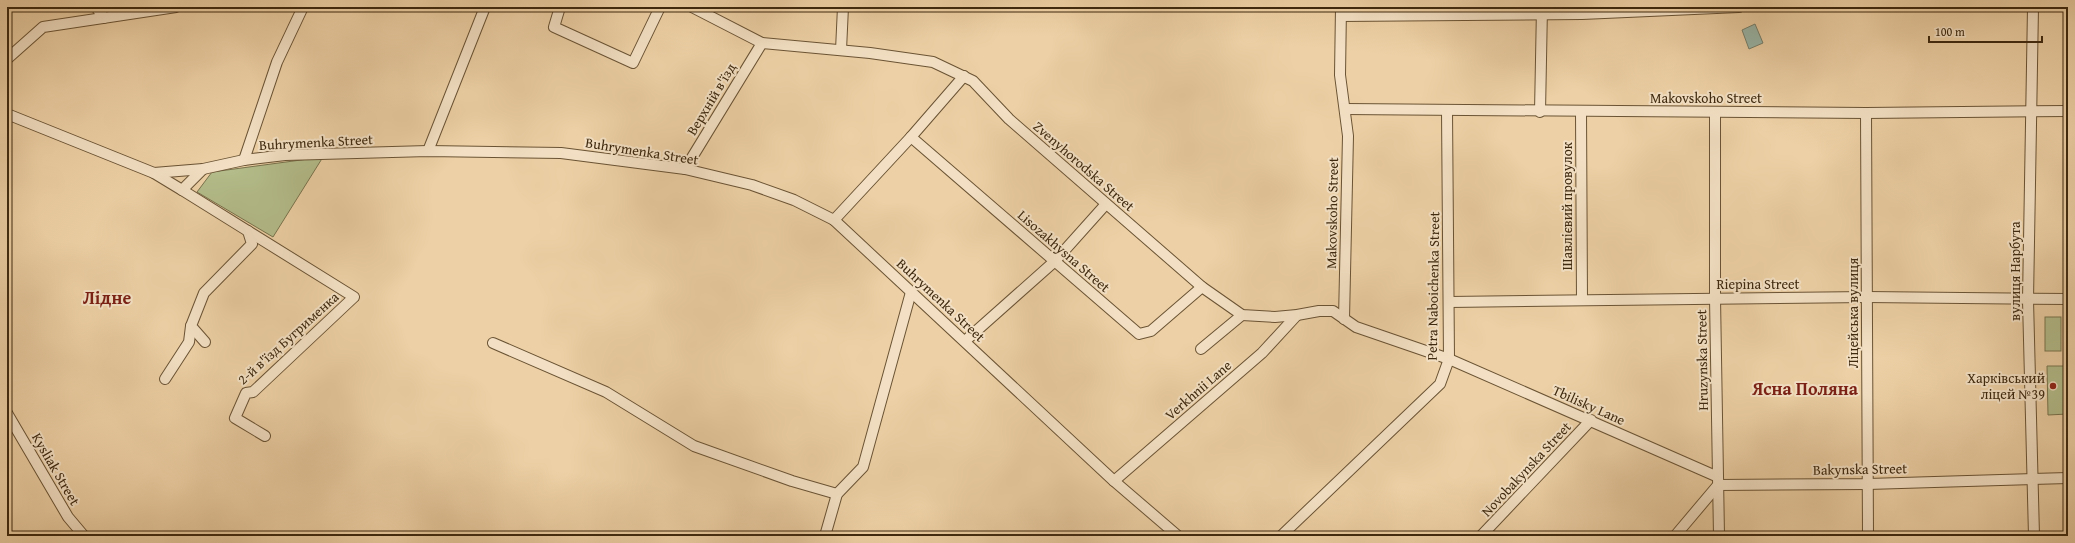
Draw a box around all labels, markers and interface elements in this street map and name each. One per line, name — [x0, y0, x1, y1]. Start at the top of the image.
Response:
scale bar — [1929, 18, 2042, 44]
text: 100 m — [1935, 23, 1965, 40]
street label: Верхній в'їзд — [682, 59, 741, 139]
street label: Makovskoho Street — [1650, 88, 1762, 108]
street label: Zvenyhorodska Street — [1029, 116, 1139, 216]
street label: Buhrymenka Street — [258, 129, 374, 155]
street label: Buhrymenka Street — [584, 132, 700, 170]
street label: Шавлієвий провулок — [1557, 141, 1577, 270]
street label: Makovskoho Street — [1321, 157, 1343, 269]
street label: Lisozakhysna Street — [1013, 205, 1115, 297]
street label: Petra Naboichenka Street — [1422, 211, 1444, 361]
street label: вулиця Нарбута — [2005, 221, 2025, 321]
street label: Buhrymenka Street — [892, 254, 990, 346]
street label: Ліцейська вулиця — [1843, 258, 1863, 368]
street label: Riepina Street — [1716, 274, 1800, 294]
district label: Лідне — [83, 284, 131, 311]
street label: 2-й в'їзд Бугрименка — [233, 287, 343, 389]
street label: Hruzynska Street — [1691, 309, 1713, 411]
street label: Verkhnii Lane — [1160, 355, 1236, 425]
place label: Харківський ліцей №39 — [1967, 368, 2045, 404]
district label: Ясна Поляна — [1751, 375, 1859, 402]
street label: Tbilisky Lane — [1550, 380, 1629, 430]
marker: Харківський ліцей №39 — [2048, 381, 2058, 391]
street label: Novobakynska Street — [1477, 417, 1575, 521]
street label: Kysliak Street — [27, 429, 85, 509]
street label: Bakynska Street — [1813, 458, 1907, 480]

